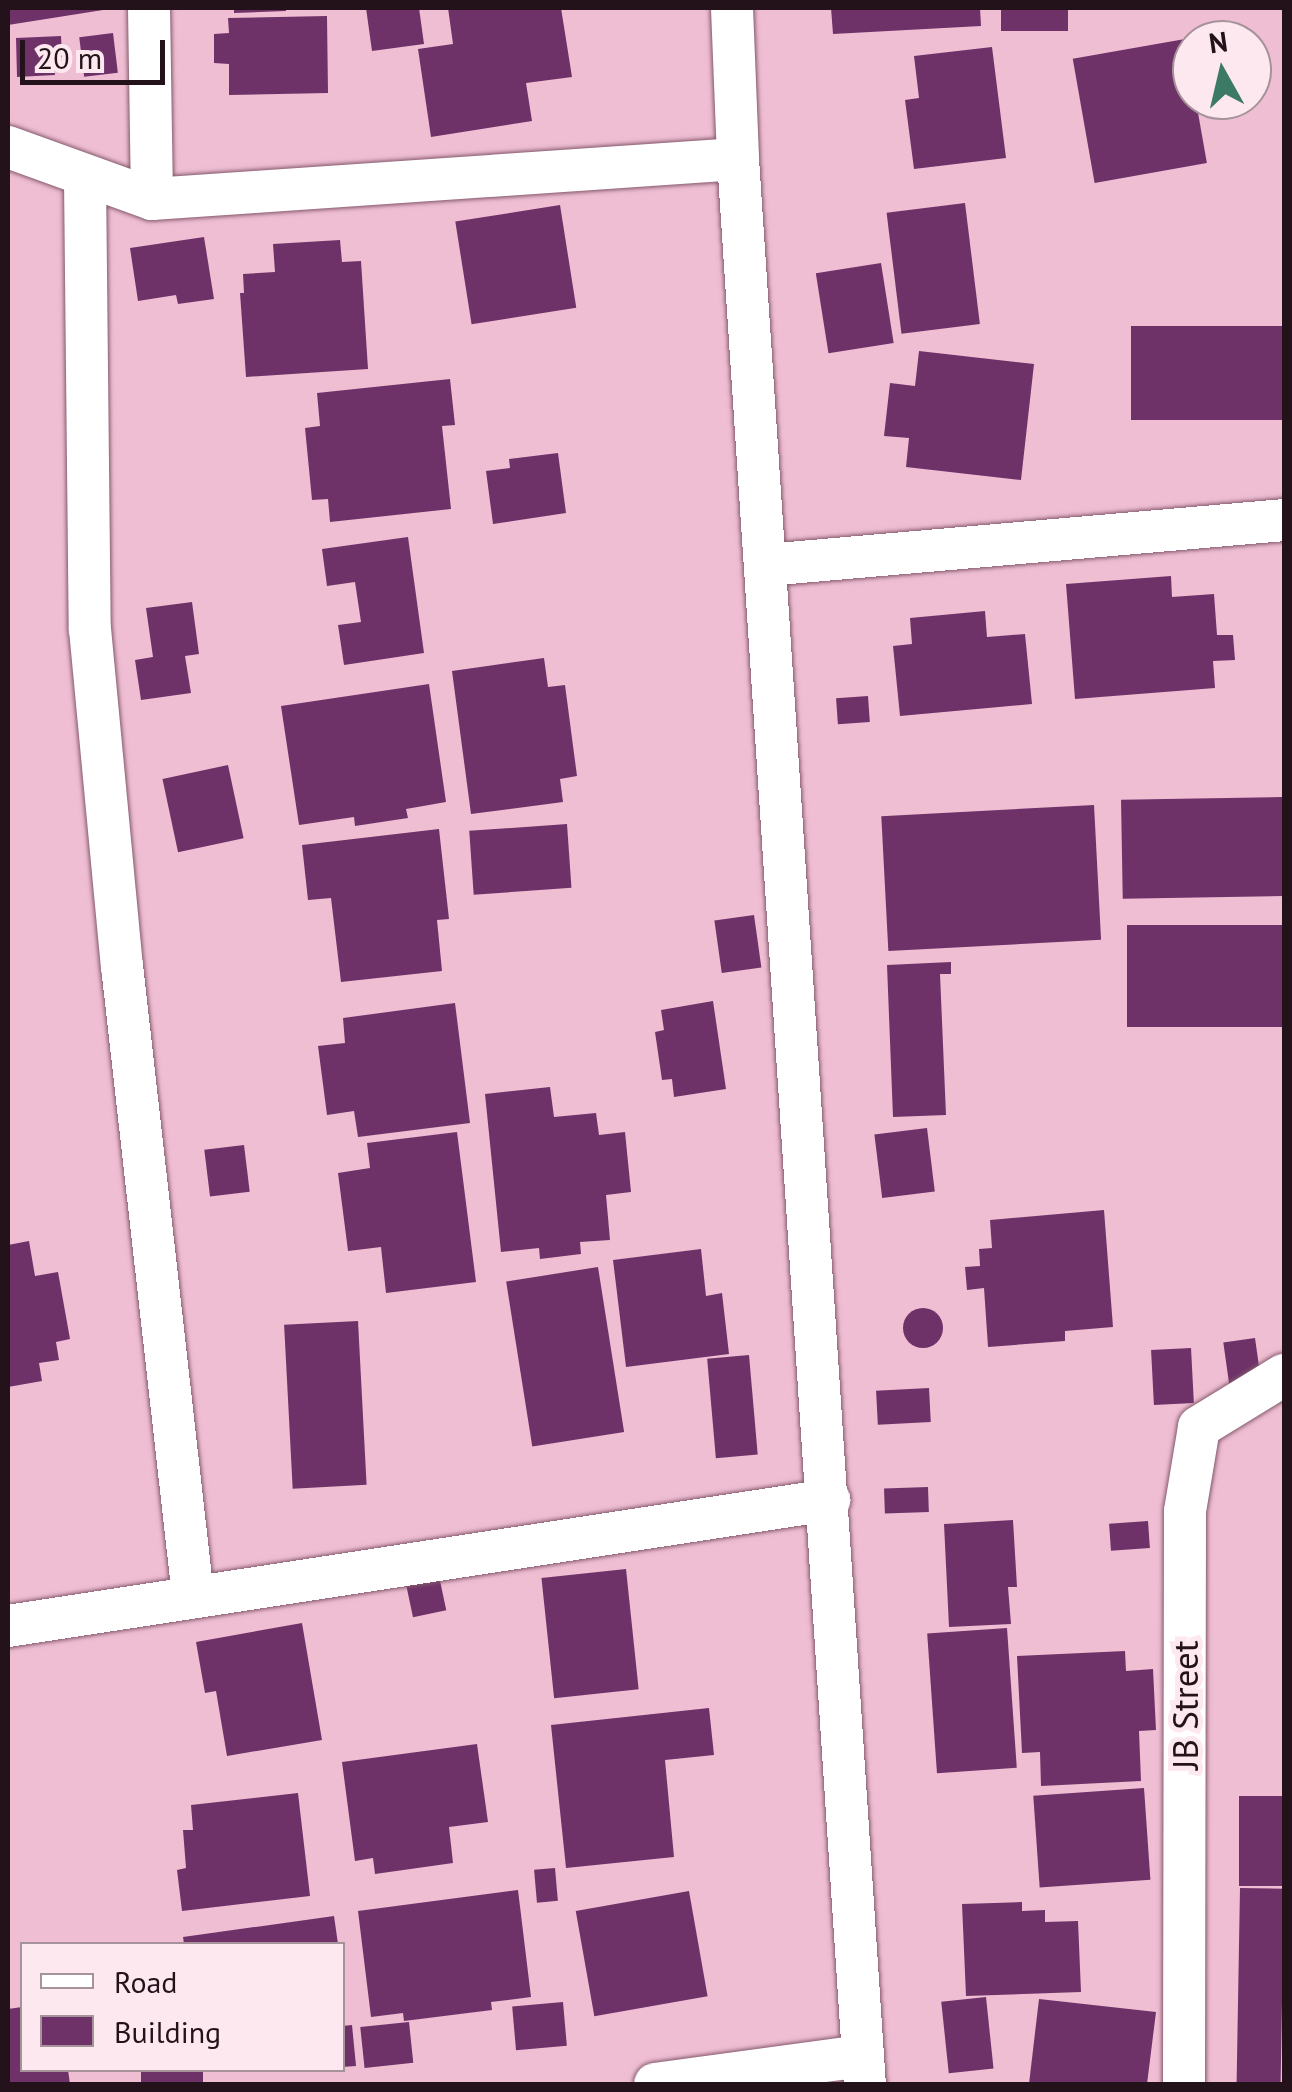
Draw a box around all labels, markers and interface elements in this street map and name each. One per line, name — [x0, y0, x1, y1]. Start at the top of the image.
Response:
scale bar — [25, 20, 170, 82]
north arrow — [1172, 20, 1272, 120]
text: N — [1206, 22, 1230, 61]
text: 20 m — [37, 38, 102, 77]
street label: JB Street — [1164, 1640, 1206, 1770]
legend — [20, 1942, 345, 2072]
text: Road — [114, 1962, 178, 2001]
text: Building — [114, 2012, 221, 2051]

